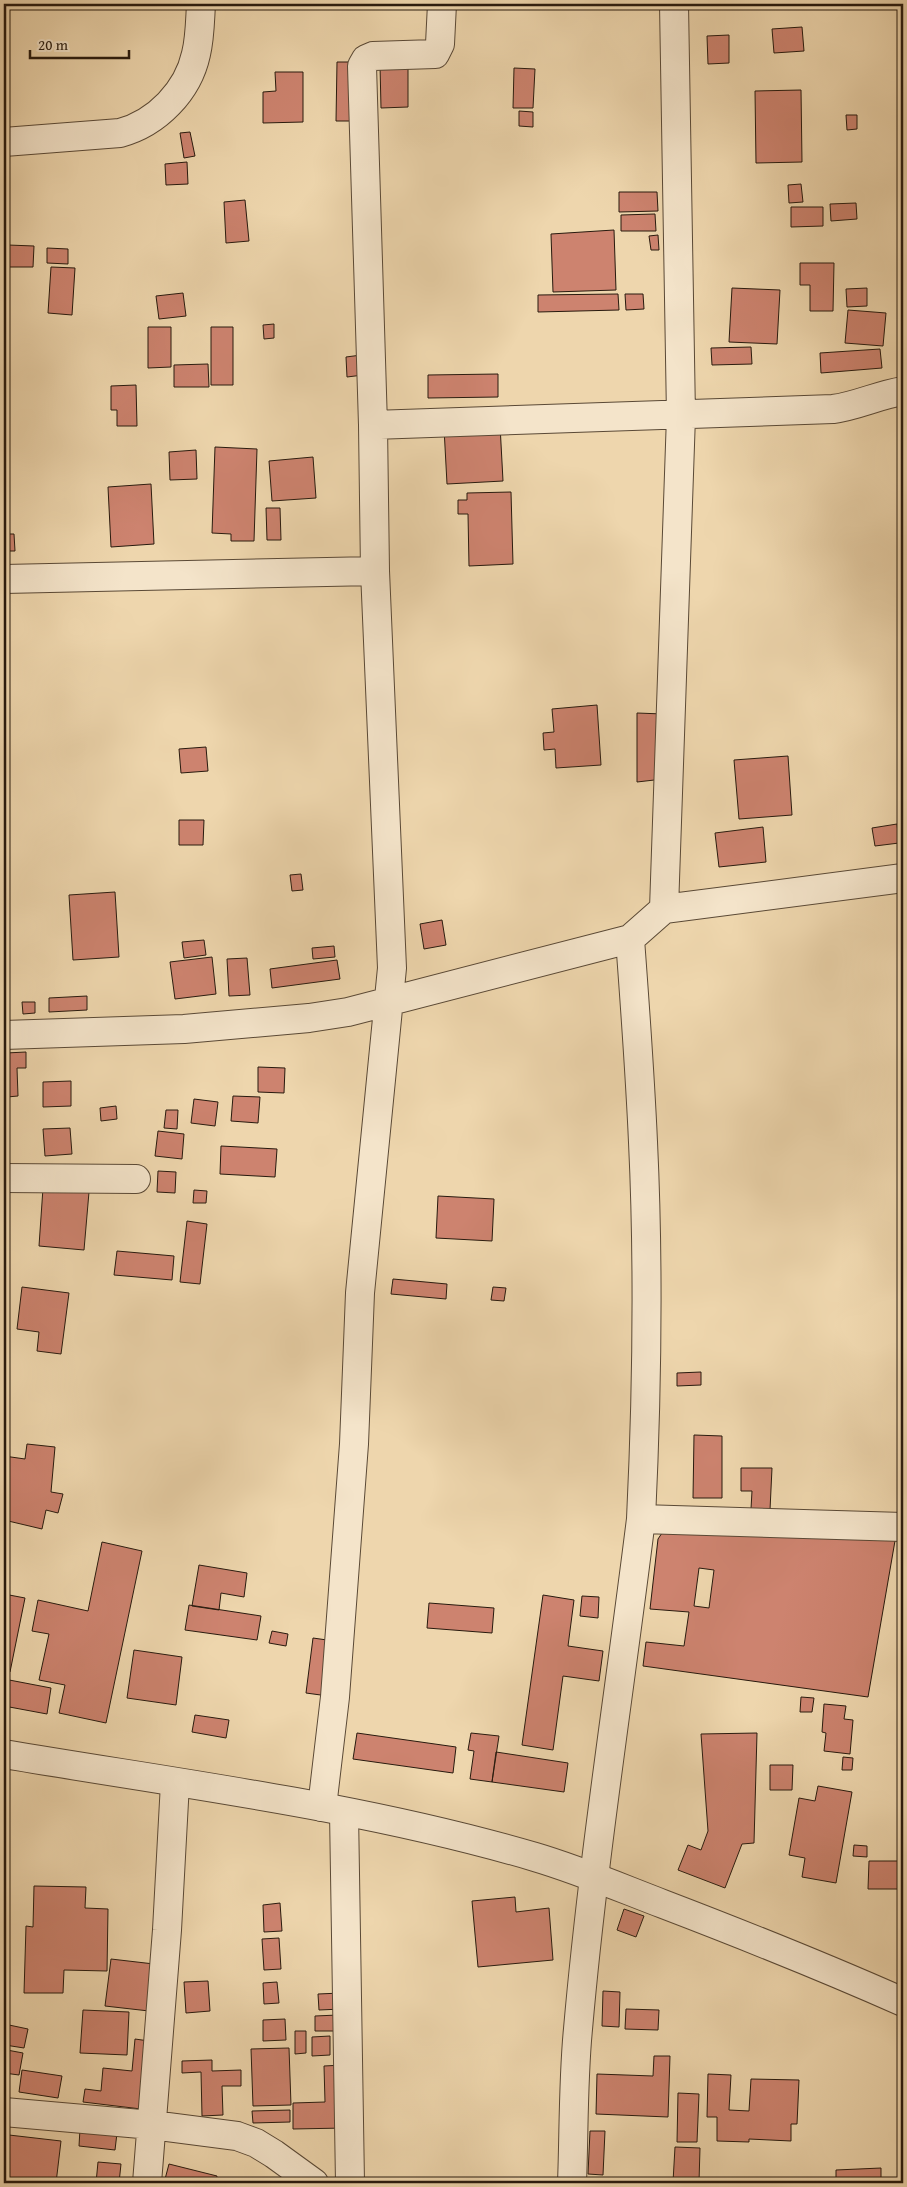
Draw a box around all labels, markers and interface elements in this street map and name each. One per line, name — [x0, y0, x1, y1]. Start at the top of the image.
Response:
scale bar — [30, 28, 129, 60]
text: 20 m — [38, 34, 69, 55]

